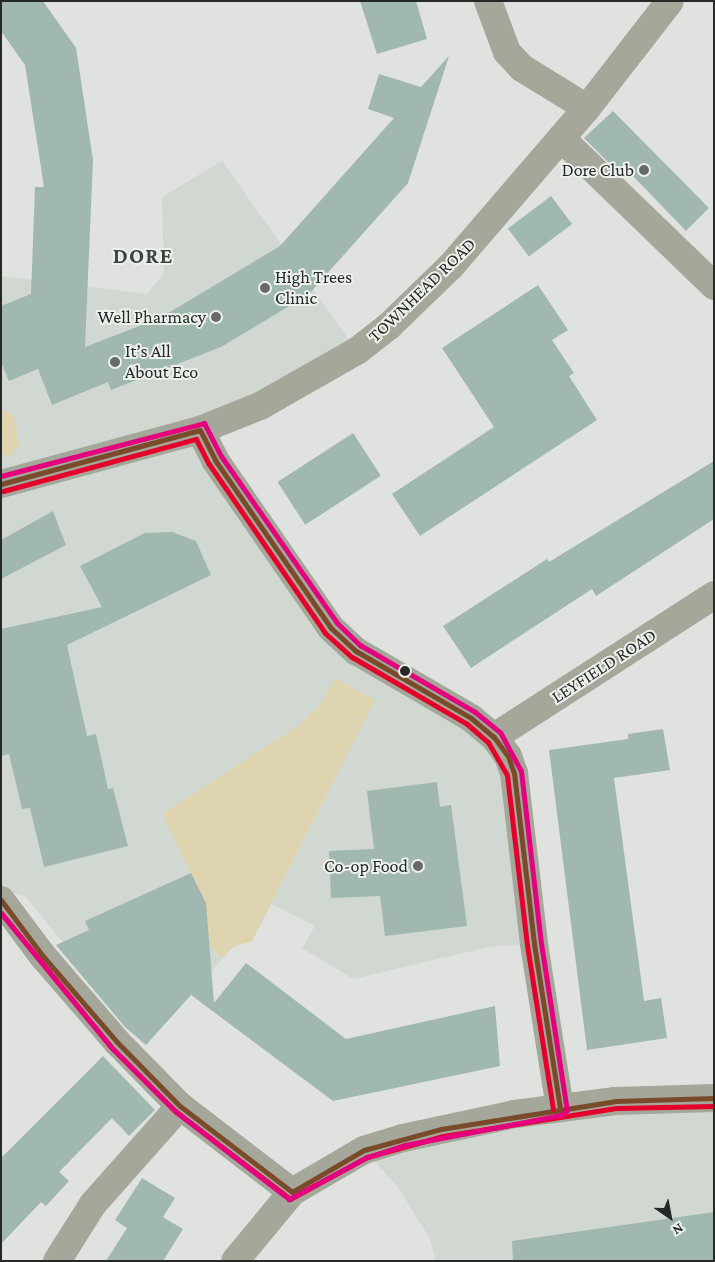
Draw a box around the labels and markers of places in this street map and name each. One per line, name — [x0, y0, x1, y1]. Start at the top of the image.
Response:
place label: Dore Club — [562, 159, 634, 181]
marker: Dore Club — [638, 164, 650, 176]
place label: High Trees Clinic — [275, 267, 352, 310]
marker: High Trees Clinic — [259, 282, 271, 294]
place label: Well Pharmacy — [97, 306, 206, 328]
marker: Well Pharmacy — [210, 311, 222, 323]
place label: It’s All About Eco — [125, 341, 198, 384]
marker: It’s All About Eco — [109, 356, 121, 368]
unlabelled marker — [400, 666, 410, 676]
place label: Co-op Food — [324, 855, 408, 877]
marker: Co-op Food — [412, 860, 424, 872]

